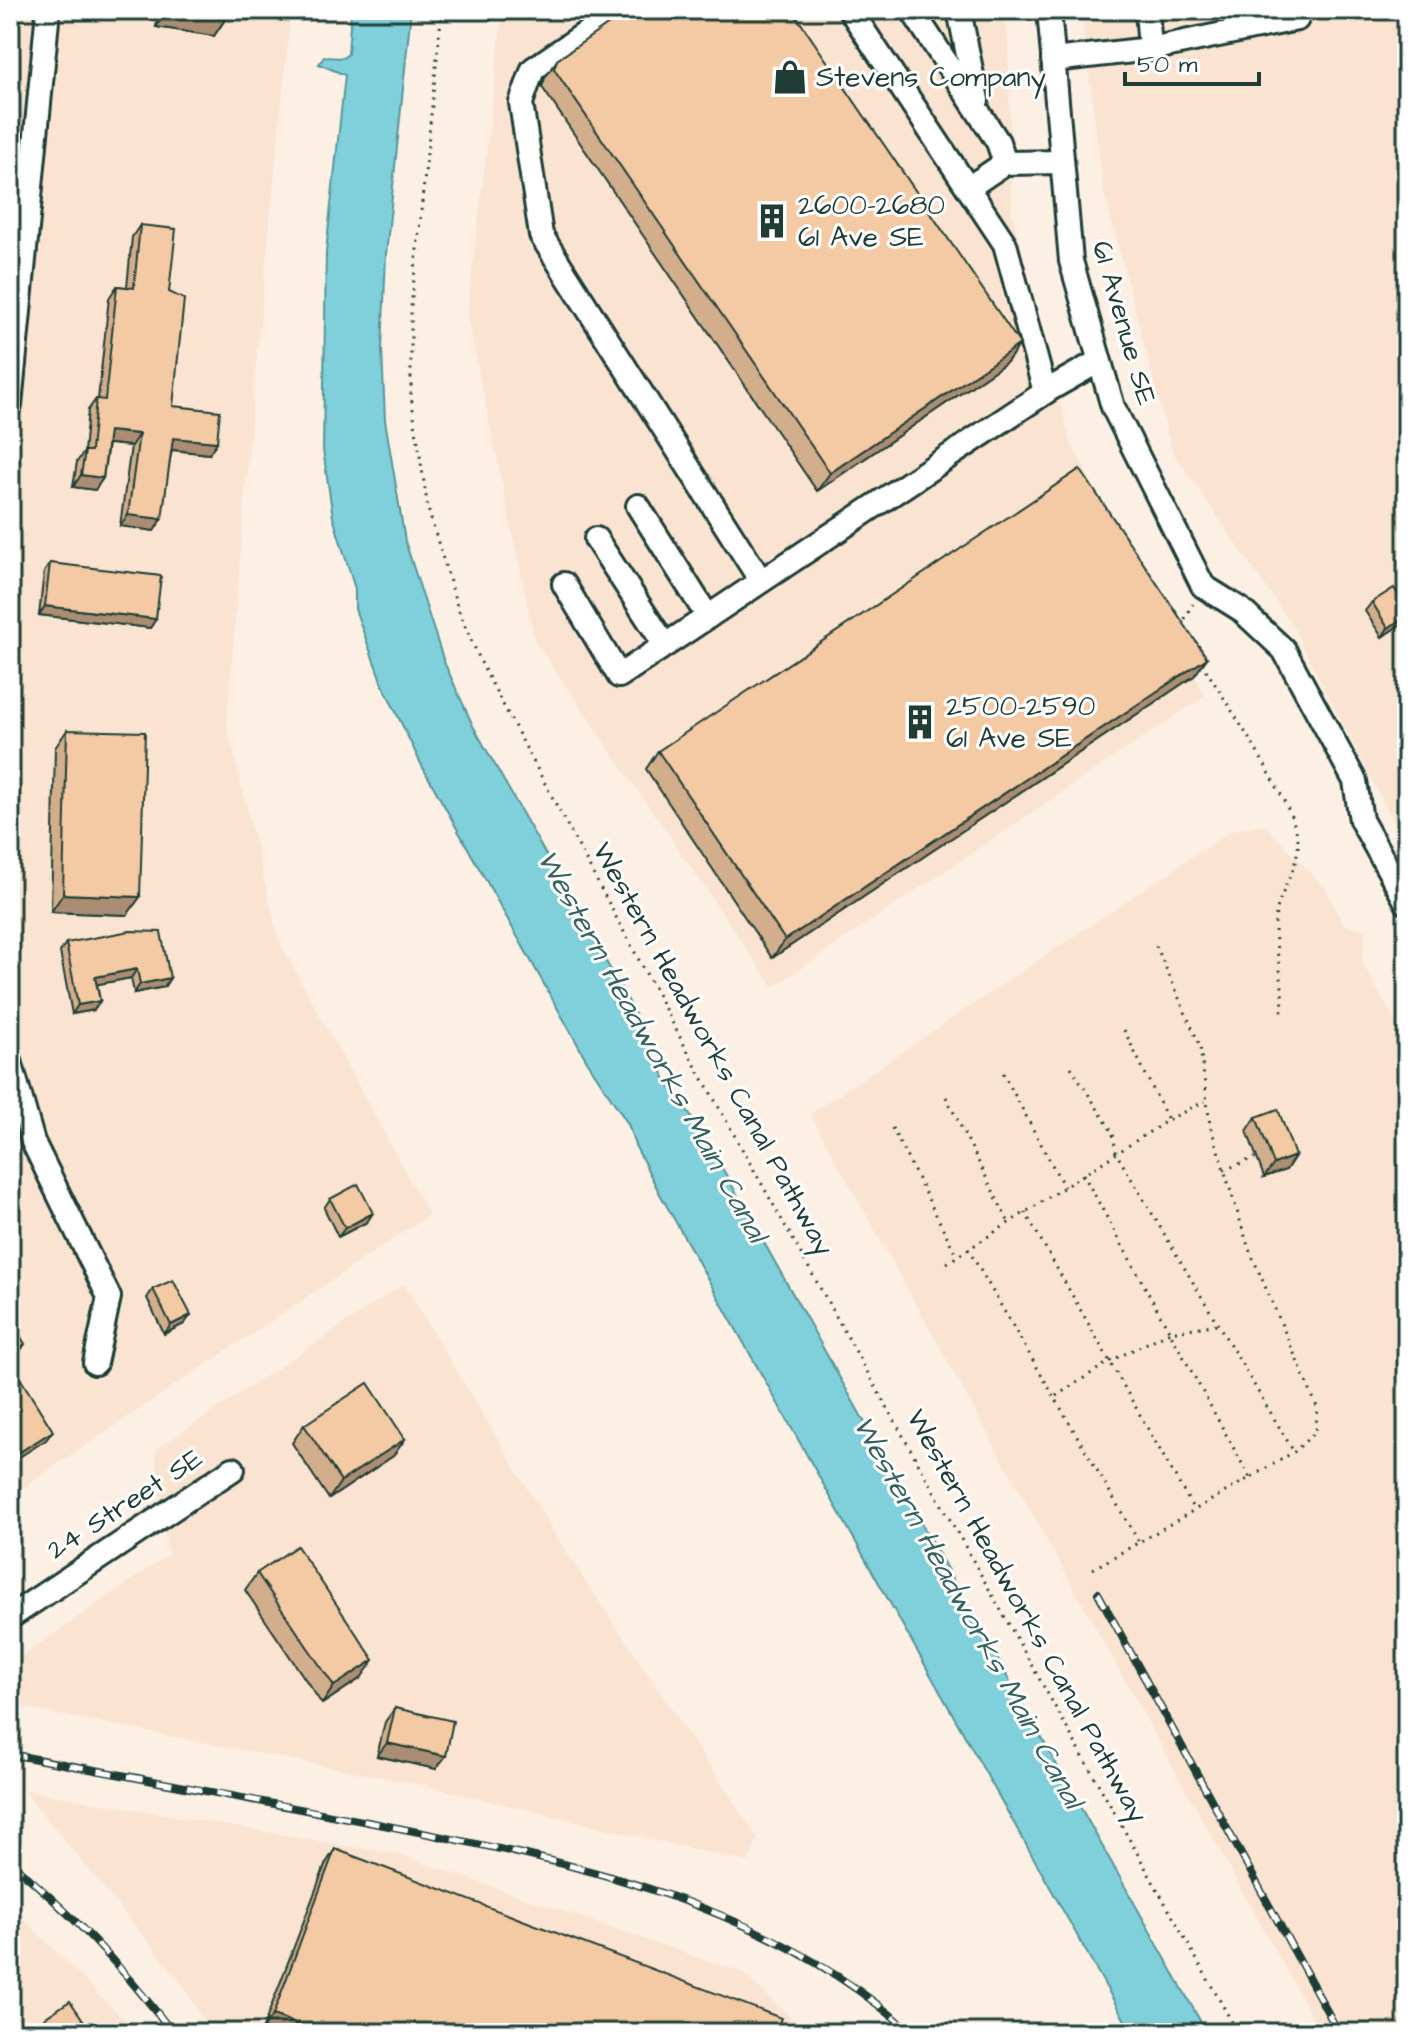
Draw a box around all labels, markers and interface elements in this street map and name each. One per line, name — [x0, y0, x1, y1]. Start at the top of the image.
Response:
scale bar — [1125, 36, 1259, 86]
text: 50 m — [1137, 48, 1198, 82]
shop icon: Stevens Company — [771, 58, 809, 96]
place label: Stevens Company — [816, 58, 1046, 99]
place label: 2600-2680 61 Ave SE — [798, 186, 945, 257]
building icon: 2600-2680 61 Ave SE — [753, 202, 791, 240]
street label: 61 Avenue SE — [1082, 236, 1166, 410]
place label: 2500-2590 61 Ave SE — [946, 687, 1095, 758]
building icon: 2500-2590 61 Ave SE — [901, 703, 939, 741]
street label: Western Headworks Canal Pathway — [581, 835, 843, 1264]
water label: Western Headworks Main Canal — [526, 842, 779, 1253]
street label: Western Headworks Canal Pathway — [895, 1402, 1157, 1831]
water label: Western Headworks Main Canal — [842, 1408, 1095, 1819]
street label: 24 Street SE — [40, 1439, 211, 1569]

